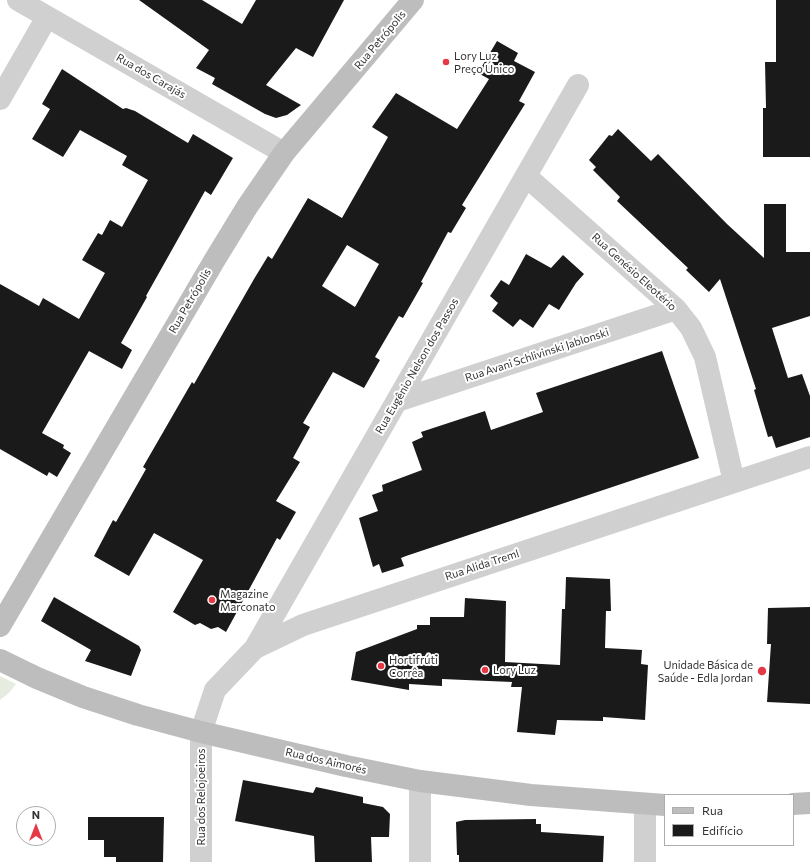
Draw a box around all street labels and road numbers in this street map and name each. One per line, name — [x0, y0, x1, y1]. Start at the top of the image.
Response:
street label: Rua Petrópolis — [352, 8, 408, 72]
street label: Rua dos Carajás — [114, 51, 188, 101]
street label: Rua Genésio Eleotério — [589, 230, 679, 314]
street label: Rua Petrópolis — [166, 266, 214, 336]
street label: Rua Eugênio Nelson dos Passos — [373, 296, 461, 436]
street label: Rua Avani Schlivinski Jablonski — [463, 325, 611, 385]
street label: Rua Alida Treml — [443, 547, 521, 583]
street label: Rua dos Aimorés — [284, 745, 368, 777]
street label: Rua dos Relojoeiros — [194, 748, 208, 846]

